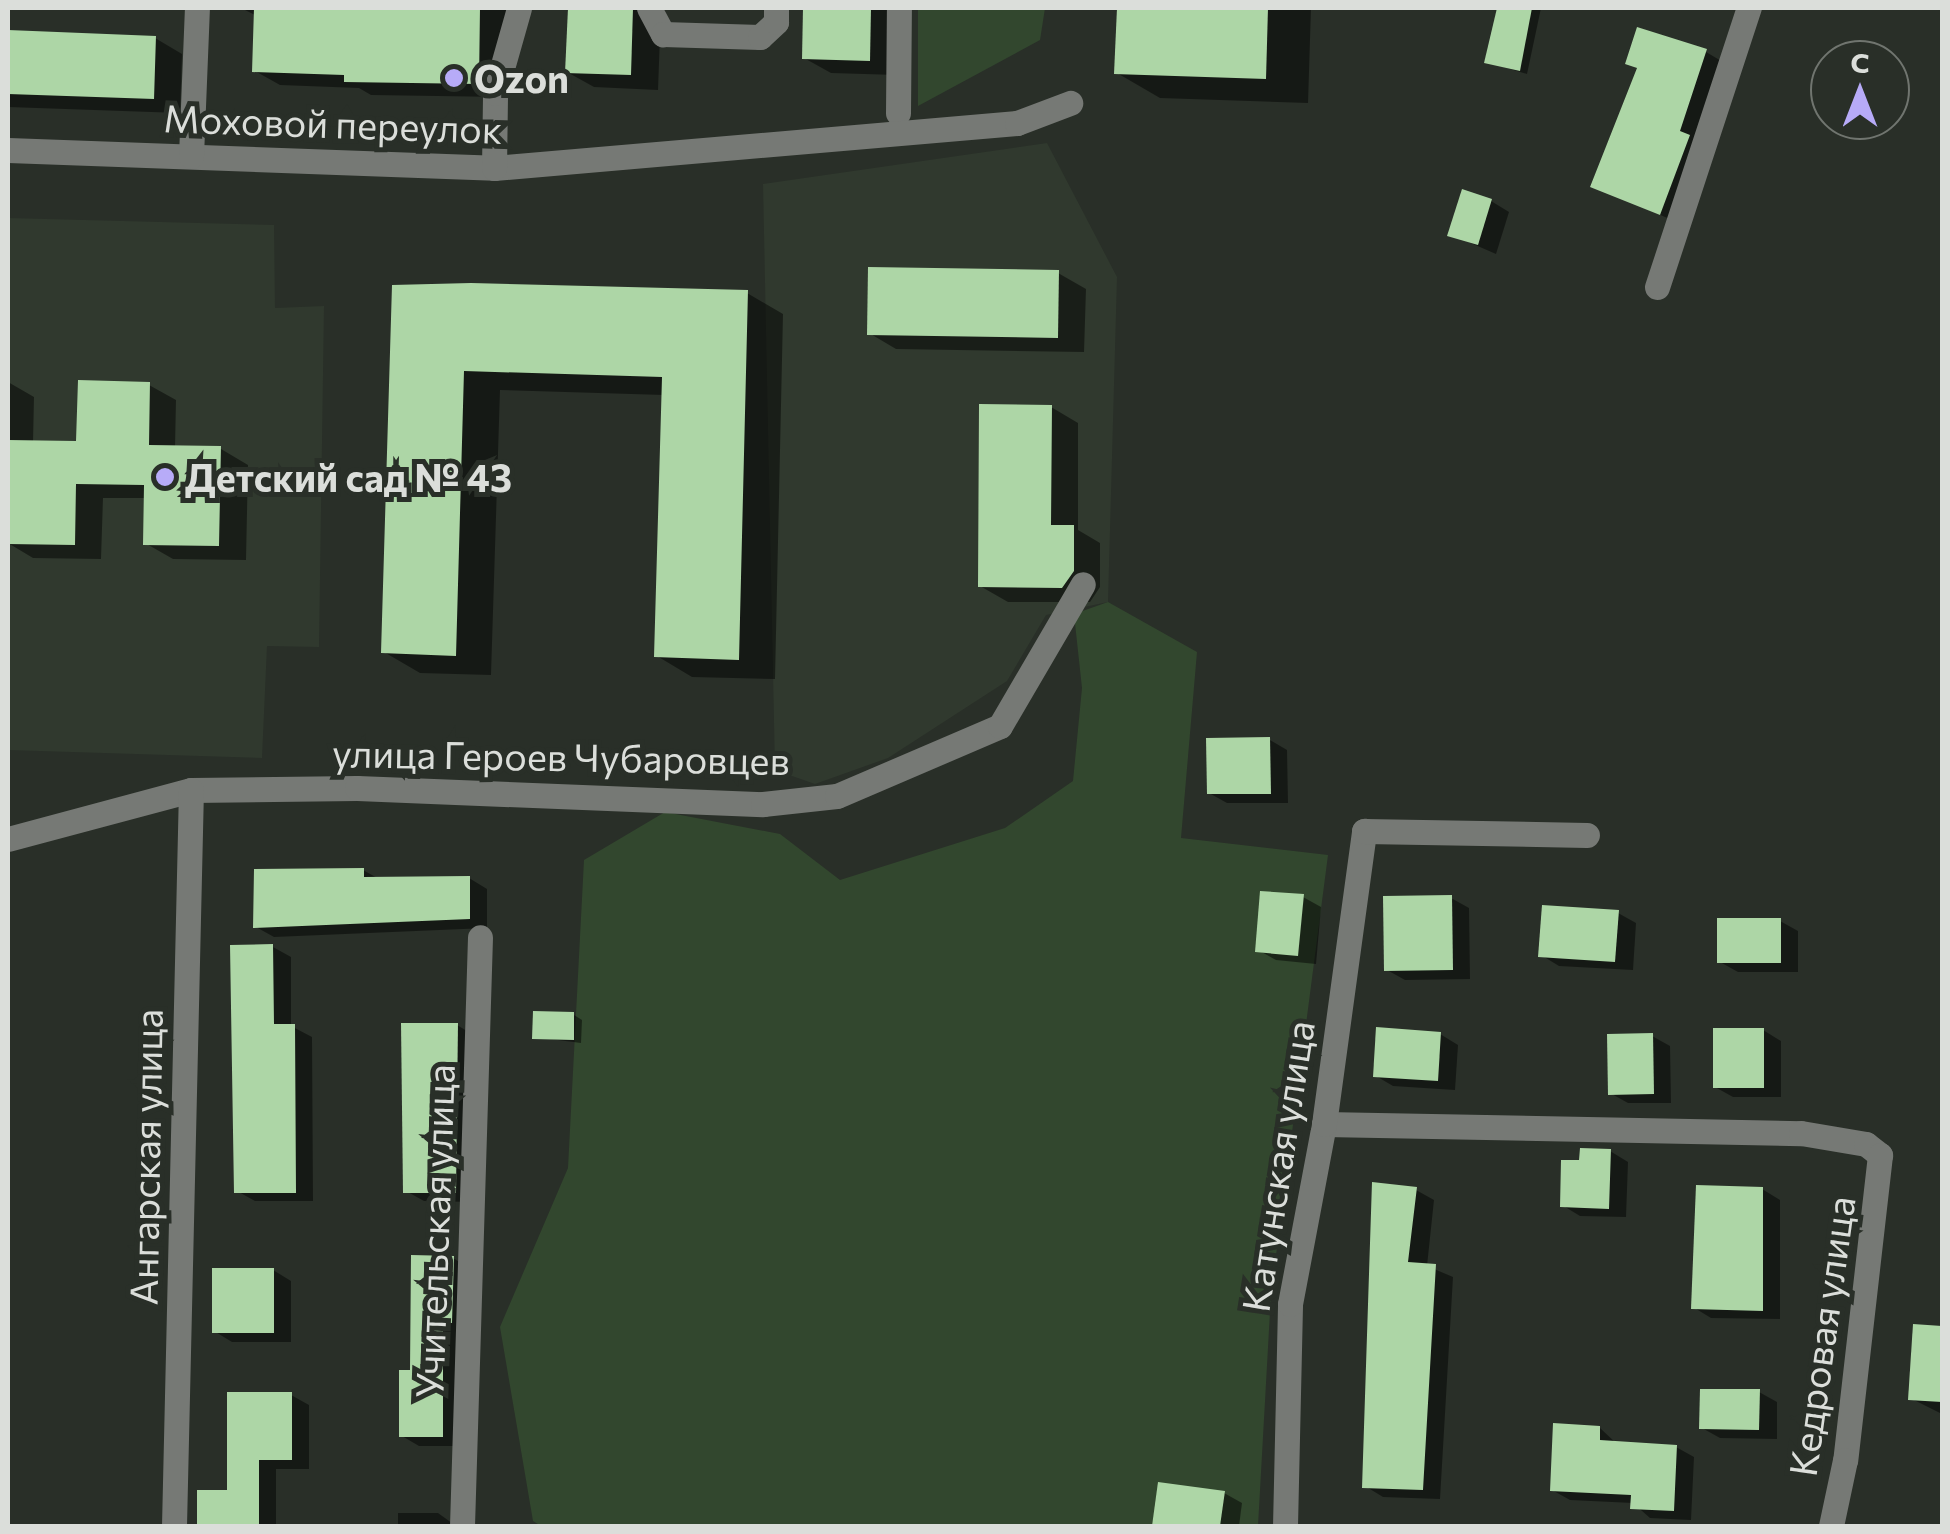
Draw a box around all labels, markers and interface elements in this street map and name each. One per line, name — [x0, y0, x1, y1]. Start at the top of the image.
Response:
north arrow — [1810, 40, 1910, 140]
text: С — [1850, 45, 1870, 79]
place label: Ozon — [474, 55, 569, 101]
marker: Ozon — [443, 67, 465, 89]
street label: Моховой переулок — [163, 94, 503, 152]
place label: Детский сад № 43 — [185, 454, 512, 500]
marker: Детский сад № 43 — [154, 466, 176, 488]
street label: улица Героев Чубаровцев — [332, 729, 790, 783]
street label: Ангарская улица — [120, 1008, 170, 1306]
street label: Катунская улица — [1231, 1017, 1323, 1315]
street label: Учительская улица — [405, 1063, 463, 1399]
street label: Кедровая улица — [1779, 1193, 1863, 1479]

